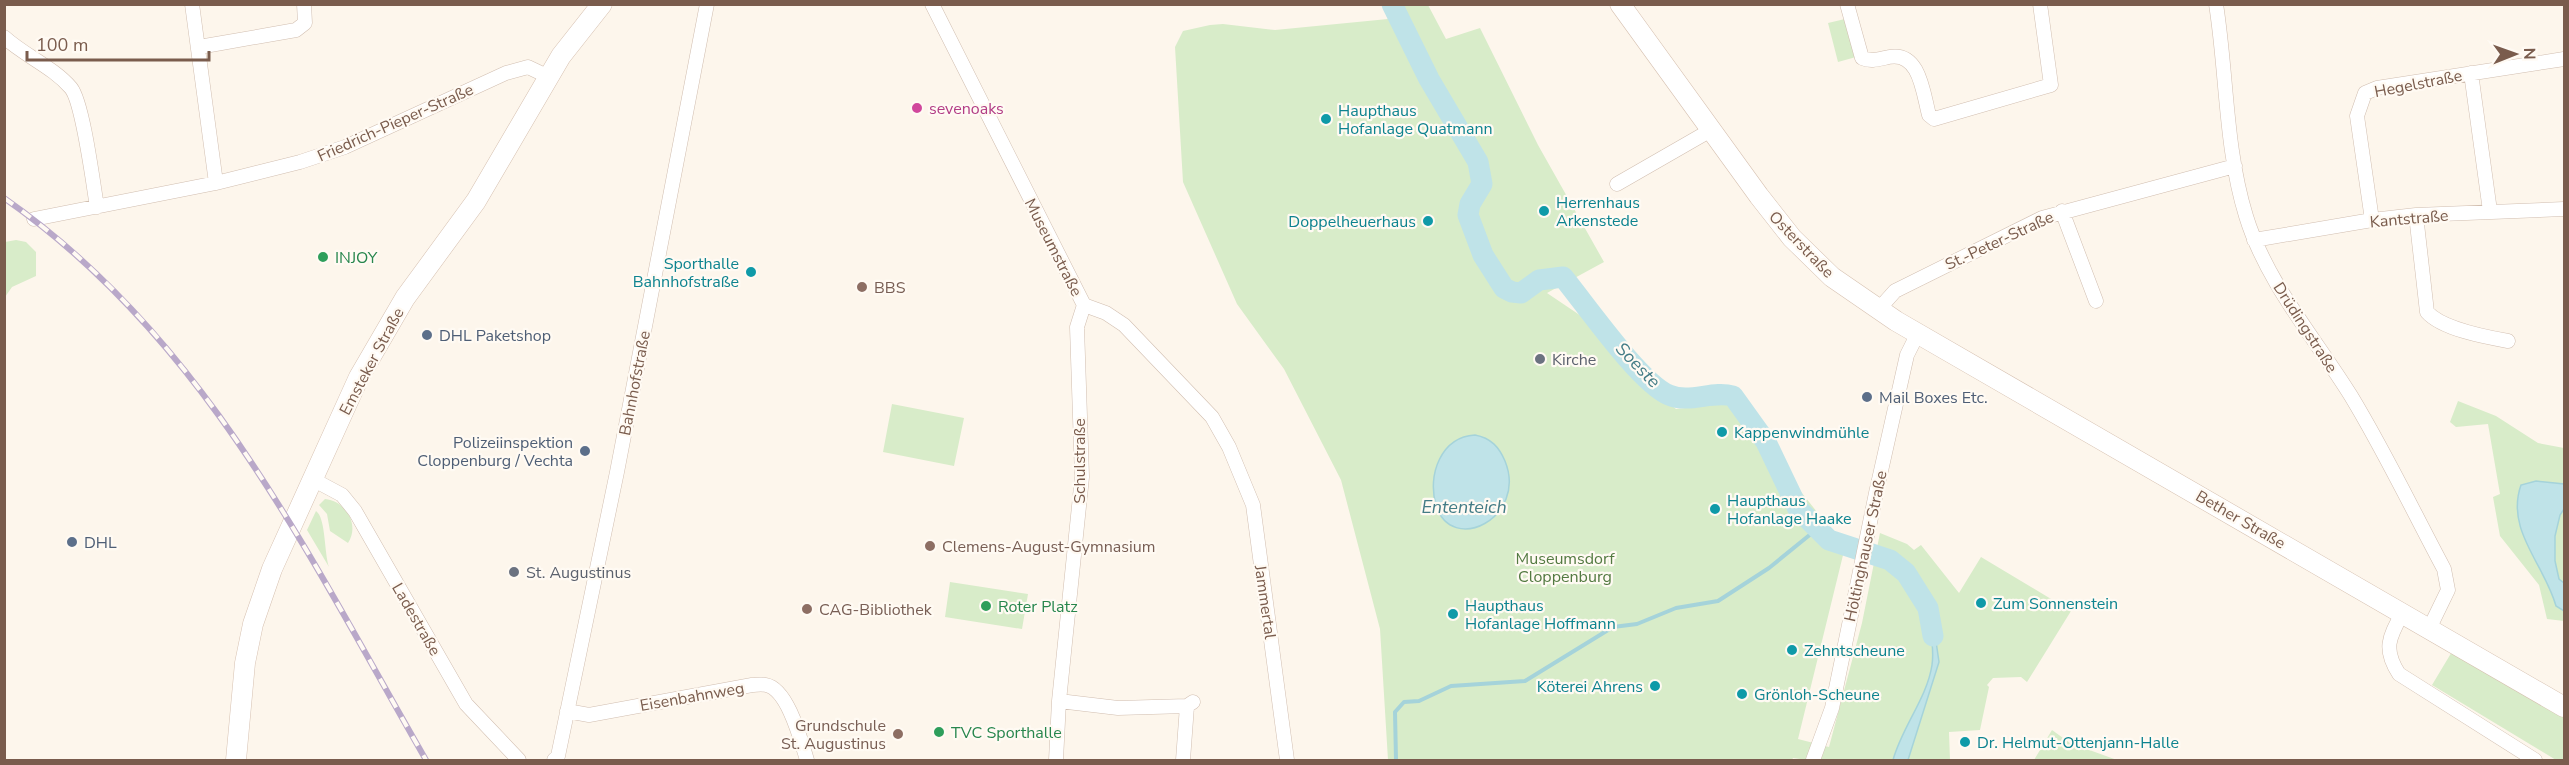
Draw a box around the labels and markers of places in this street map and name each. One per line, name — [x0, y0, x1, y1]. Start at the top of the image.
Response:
place label: sevenoaks — [929, 98, 1004, 120]
place label: Haupthaus Hofanlage Quatmann — [1338, 100, 1493, 140]
marker: sevenoaks — [910, 101, 924, 115]
marker: Haupthaus Hofanlage Quatmann — [1319, 112, 1333, 126]
place label: Herrenhaus Arkenstede — [1556, 192, 1640, 232]
marker: Herrenhaus Arkenstede — [1537, 204, 1551, 218]
place label: Doppelheuerhaus — [1288, 211, 1416, 233]
marker: Doppelheuerhaus — [1421, 214, 1435, 228]
place label: INJOY — [335, 247, 378, 269]
marker: INJOY — [316, 250, 330, 264]
place label: Sporthalle Bahnhofstraße — [633, 253, 739, 293]
marker: Sporthalle Bahnhofstraße — [744, 265, 758, 279]
place label: BBS — [874, 277, 906, 299]
marker: BBS — [855, 280, 869, 294]
place label: DHL Paketshop — [439, 325, 551, 347]
marker: DHL Paketshop — [420, 328, 434, 342]
place label: Kirche — [1552, 349, 1596, 371]
marker: Kirche — [1533, 352, 1547, 366]
place label: Mail Boxes Etc. — [1879, 387, 1988, 409]
marker: Mail Boxes Etc. — [1860, 390, 1874, 404]
place label: Kappenwindmühle — [1734, 422, 1869, 444]
marker: Kappenwindmühle — [1715, 425, 1729, 439]
place label: Polizeiinspektion Cloppenburg / Vechta — [417, 432, 573, 472]
marker: Polizeiinspektion Cloppenburg / Vechta — [578, 444, 592, 458]
place label: Haupthaus Hofanlage Haake — [1727, 490, 1851, 530]
marker: Haupthaus Hofanlage Haake — [1708, 502, 1722, 516]
place label: DHL — [84, 532, 117, 554]
marker: DHL — [65, 535, 79, 549]
place label: Clemens-August-Gymnasium — [942, 536, 1155, 558]
marker: Clemens-August-Gymnasium — [923, 539, 937, 553]
place label: St. Augustinus — [526, 562, 631, 584]
marker: St. Augustinus — [507, 565, 521, 579]
place label: Zum Sonnenstein — [1993, 593, 2118, 615]
place label: Haupthaus Hofanlage Hoffmann — [1465, 595, 1616, 635]
place label: Roter Platz — [998, 596, 1078, 618]
marker: Zum Sonnenstein — [1974, 596, 1988, 610]
place label: CAG-Bibliothek — [819, 599, 933, 621]
marker: Roter Platz — [979, 599, 993, 613]
marker: CAG-Bibliothek — [800, 602, 814, 616]
marker: Haupthaus Hofanlage Hoffmann — [1446, 607, 1460, 621]
place label: Zehntscheune — [1804, 640, 1905, 662]
marker: Zehntscheune — [1785, 643, 1799, 657]
place label: Köterei Ahrens — [1537, 676, 1643, 698]
marker: Köterei Ahrens — [1648, 679, 1662, 693]
place label: Grönloh-Scheune — [1754, 684, 1880, 706]
marker: Grönloh-Scheune — [1735, 687, 1749, 701]
place label: Grundschule St. Augustinus — [781, 715, 886, 755]
place label: TVC Sporthalle — [951, 722, 1062, 744]
marker: TVC Sporthalle — [932, 725, 946, 739]
marker: Grundschule St. Augustinus — [891, 727, 905, 741]
place label: Dr. Helmut-Ottenjann-Halle — [1977, 732, 2179, 754]
marker: Dr. Helmut-Ottenjann-Halle — [1958, 735, 1972, 749]

